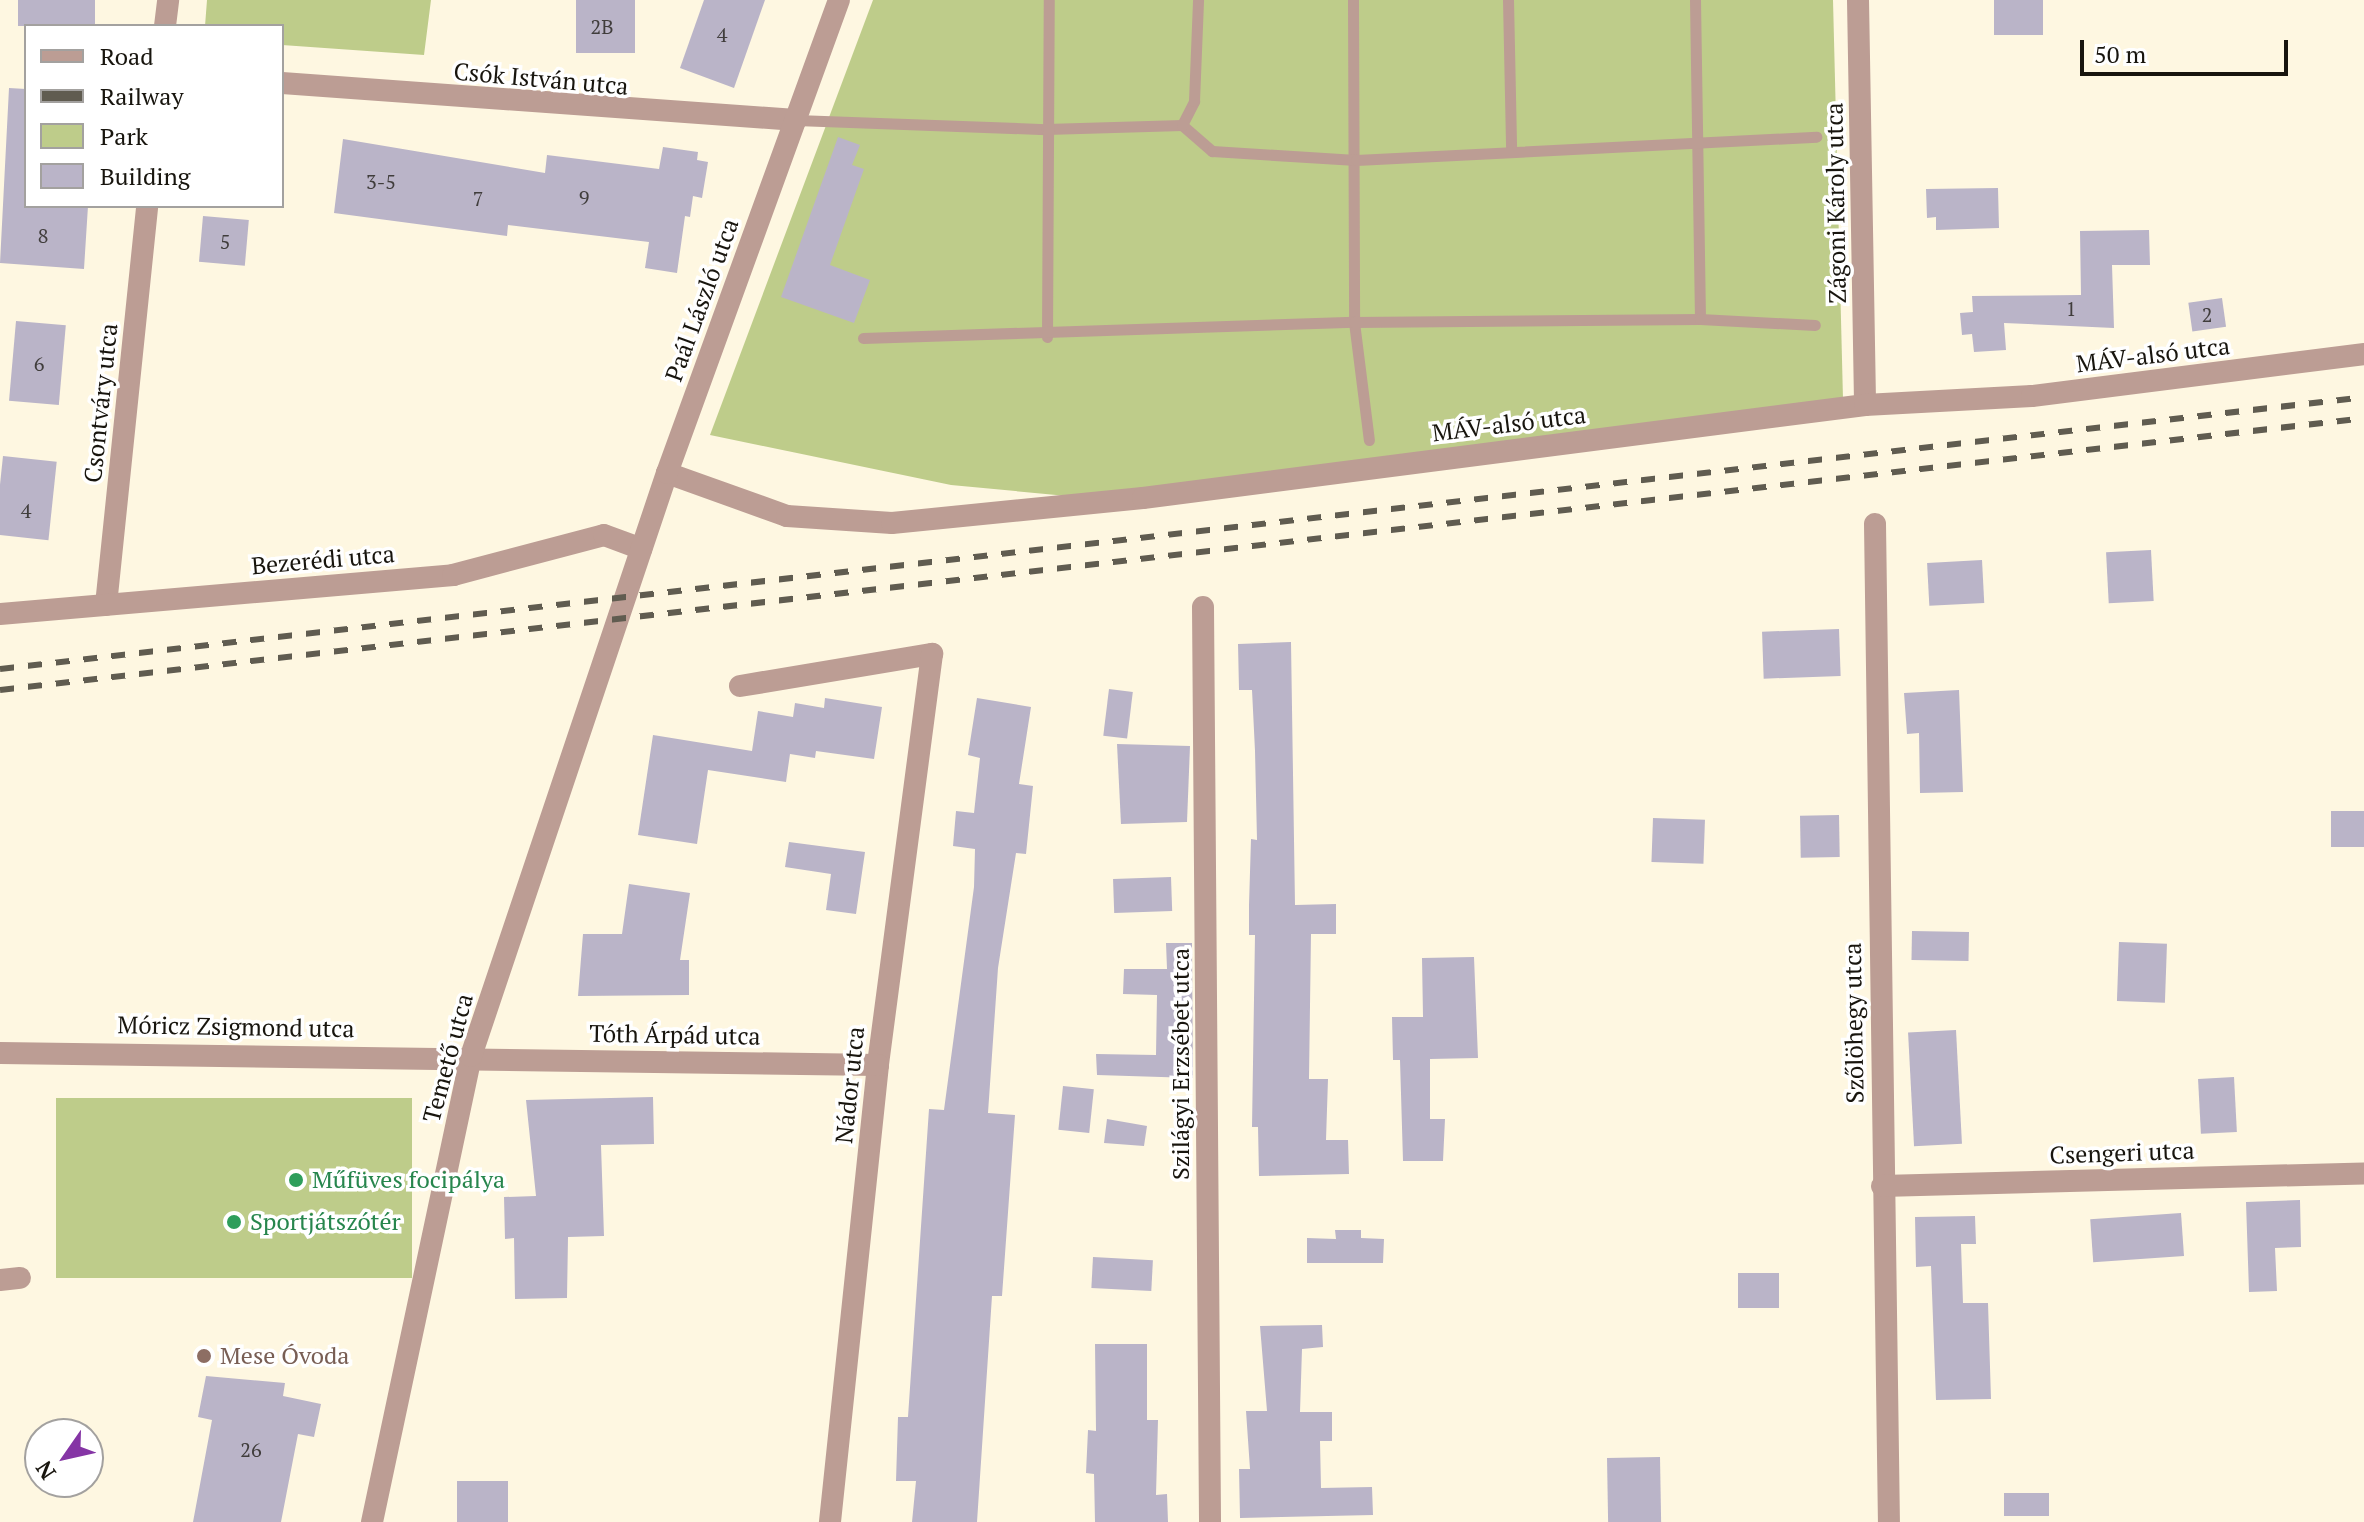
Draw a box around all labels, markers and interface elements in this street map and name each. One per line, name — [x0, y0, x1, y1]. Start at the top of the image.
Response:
house number: 2B — [591, 14, 613, 38]
house number: 4 — [717, 22, 727, 46]
legend — [24, 24, 284, 208]
scale bar — [2084, 24, 2292, 74]
text: 50 m — [2094, 38, 2146, 70]
text: Road — [100, 40, 154, 72]
street label: Csók István utca — [452, 57, 630, 101]
text: Railway — [100, 80, 184, 112]
street label: Zágoni Károly utca — [1820, 102, 1852, 304]
text: Park — [100, 120, 148, 152]
text: Building — [100, 160, 190, 192]
house number: 3-5 — [366, 169, 396, 193]
house number: 9 — [579, 185, 589, 209]
house number: 7 — [473, 186, 483, 210]
street label: Paál László utca — [659, 215, 745, 385]
house number: 8 — [38, 223, 48, 247]
house number: 5 — [220, 229, 230, 253]
house number: 1 — [2066, 296, 2076, 320]
house number: 2 — [2202, 302, 2212, 326]
street label: Csontváry utca — [78, 322, 124, 484]
street label: MÁV-alsó utca — [2074, 331, 2232, 379]
house number: 6 — [34, 351, 44, 375]
street label: MÁV-alsó utca — [1430, 400, 1588, 448]
house number: 4 — [21, 498, 31, 522]
street label: Bezerédi utca — [250, 539, 396, 581]
street label: Szőlöhegy utca — [1838, 942, 1870, 1104]
street label: Szilágyi Erzsébet utca — [1167, 948, 1195, 1180]
street label: Temető utca — [417, 990, 479, 1126]
street label: Móricz Zsigmond utca — [117, 1011, 355, 1043]
street label: Tóth Árpád utca — [589, 1019, 761, 1051]
street label: Nádor utca — [830, 1025, 870, 1145]
street label: Csengeri utca — [2049, 1136, 2195, 1170]
place label: Műfüves focipálya — [312, 1166, 505, 1194]
marker: Műfüves focipálya — [287, 1171, 305, 1189]
place label: Sportjátszótér — [250, 1208, 401, 1236]
marker: Sportjátszótér — [225, 1213, 243, 1231]
place label: Mese Óvoda — [220, 1342, 349, 1370]
marker: Mese Óvoda — [195, 1347, 213, 1365]
north arrow — [24, 1418, 104, 1498]
house number: 26 — [240, 1437, 262, 1461]
text: N — [29, 1456, 62, 1486]

